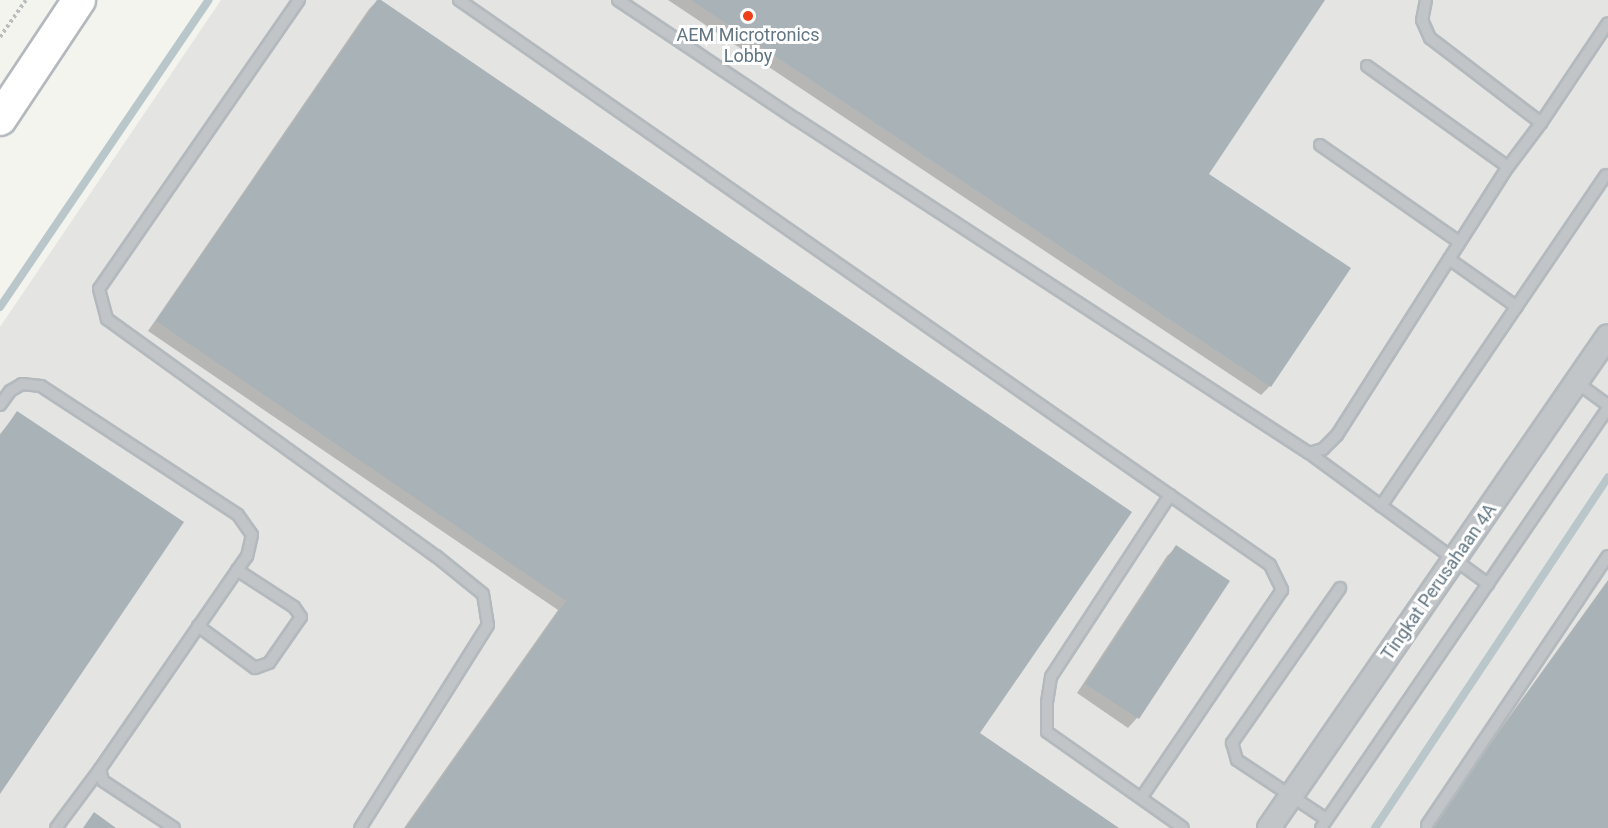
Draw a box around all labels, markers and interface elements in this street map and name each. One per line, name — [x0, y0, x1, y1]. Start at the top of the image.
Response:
marker: AEM Microtronics Lobby — [741, 9, 755, 23]
place label: AEM Microtronics Lobby — [677, 25, 819, 68]
street label: Tingkat Perusahaan 4A — [1377, 500, 1501, 664]

